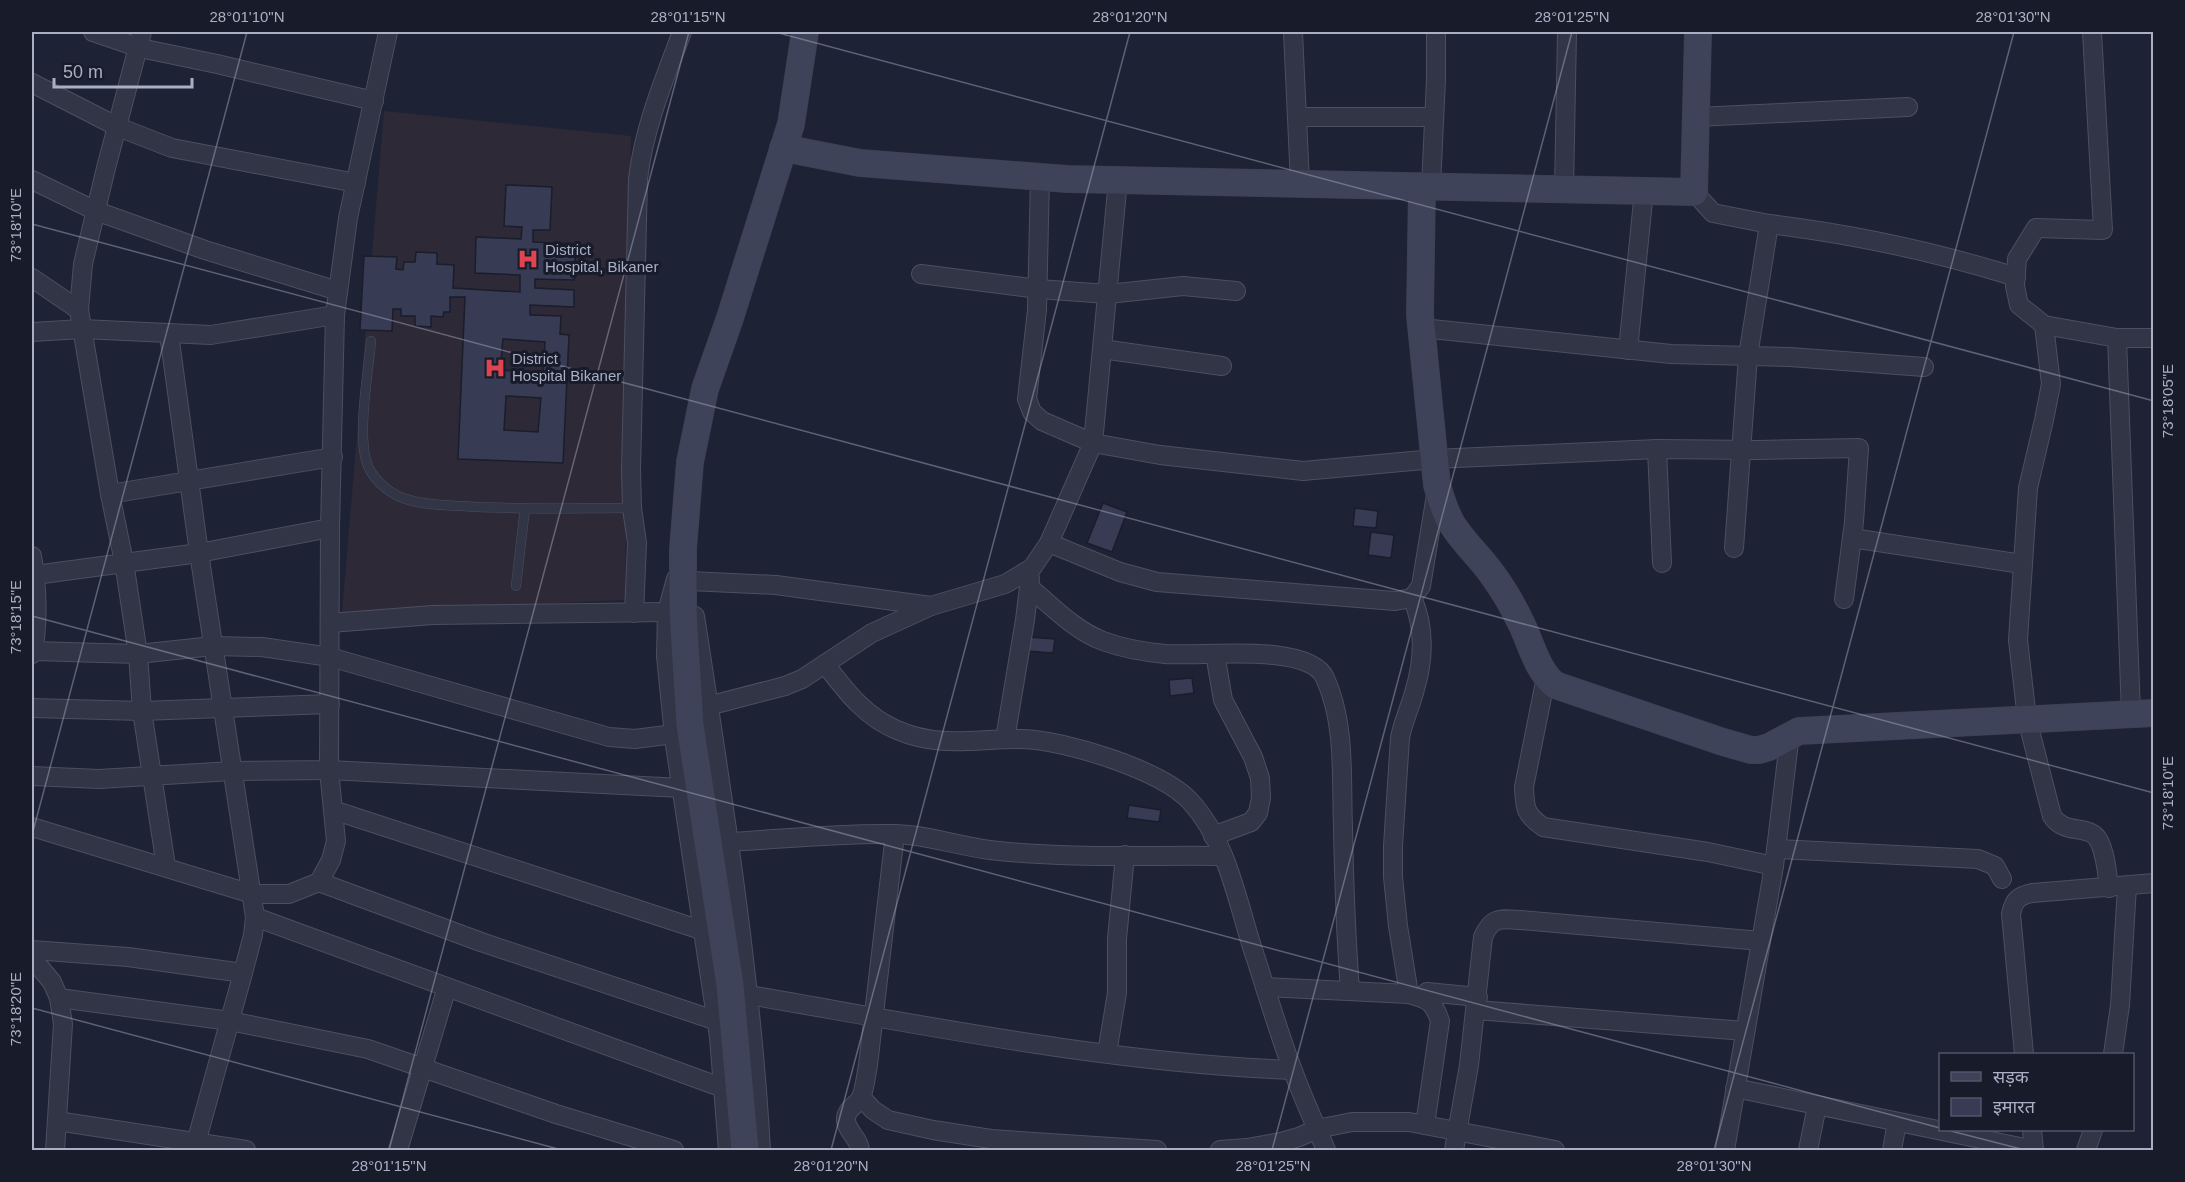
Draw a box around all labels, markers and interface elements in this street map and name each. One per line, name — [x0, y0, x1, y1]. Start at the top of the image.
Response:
text: 28°01'10"N — [209, 8, 285, 25]
text: 28°01'15"N — [650, 8, 726, 25]
text: 28°01'20"N — [1092, 8, 1168, 25]
text: 28°01'25"N — [1534, 8, 1610, 25]
text: 28°01'30"N — [1975, 8, 2051, 25]
scale bar — [54, 51, 192, 89]
text: 50 m — [63, 62, 103, 82]
text: 73°18'10"E — [7, 188, 24, 262]
place label: District Hospital, Bikaner — [545, 241, 658, 275]
hospital icon: District Hospital, Bikaner — [516, 247, 540, 271]
place label: District Hospital Bikaner — [512, 350, 621, 384]
hospital icon: District Hospital Bikaner — [483, 356, 507, 380]
text: 73°18'05"E — [2159, 364, 2176, 438]
text: 73°18'15"E — [7, 580, 24, 654]
text: 73°18'10"E — [2159, 756, 2176, 830]
text: 73°18'20"E — [7, 972, 24, 1046]
legend — [1939, 1053, 2134, 1131]
text: सड़क — [1993, 1067, 2030, 1087]
text: इमारत — [1993, 1097, 2036, 1117]
text: 28°01'15"N — [351, 1157, 427, 1174]
text: 28°01'20"N — [793, 1157, 869, 1174]
text: 28°01'25"N — [1235, 1157, 1311, 1174]
text: 28°01'30"N — [1676, 1157, 1752, 1174]

